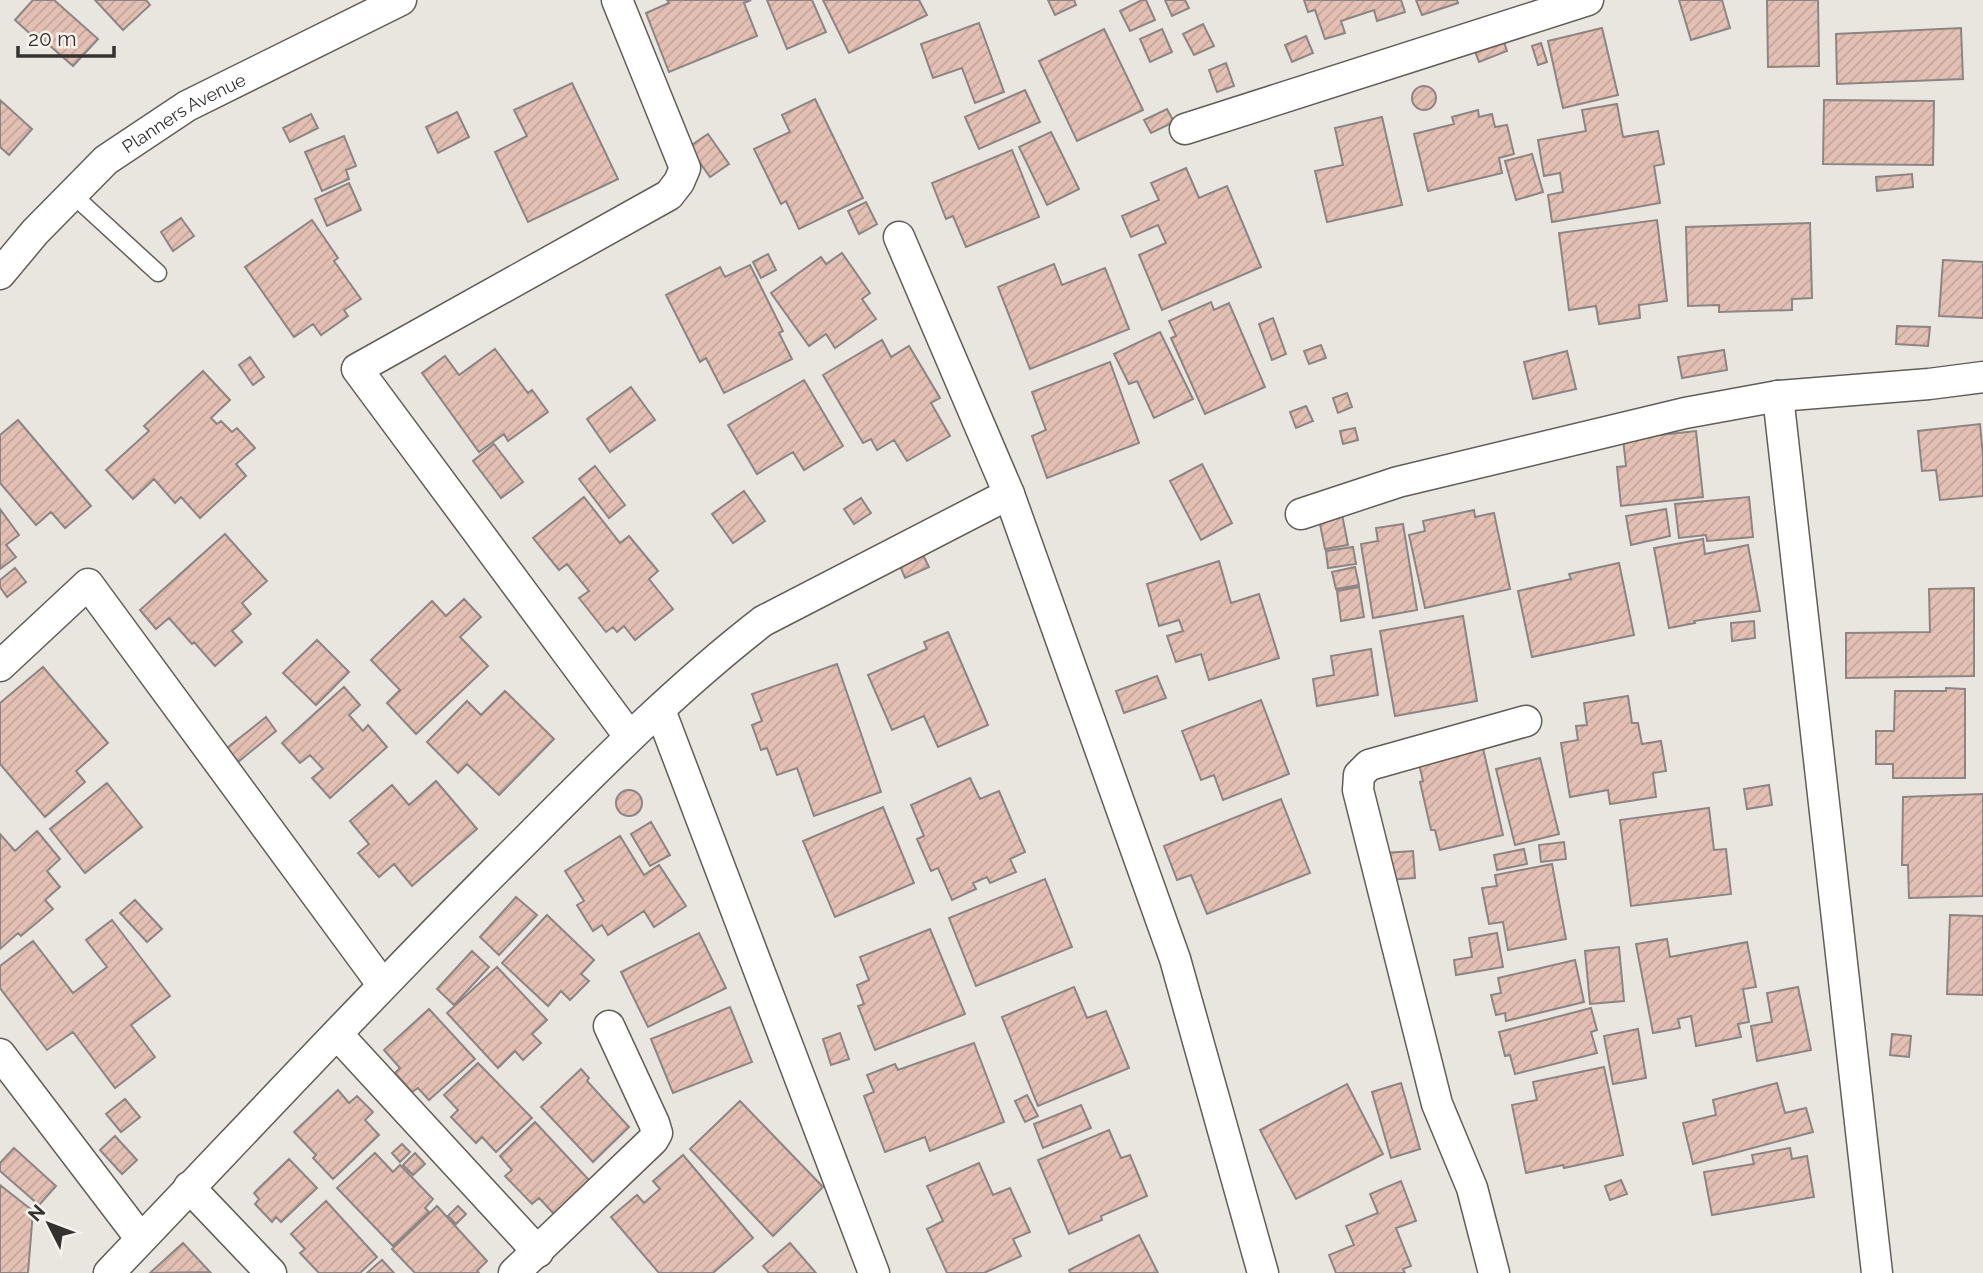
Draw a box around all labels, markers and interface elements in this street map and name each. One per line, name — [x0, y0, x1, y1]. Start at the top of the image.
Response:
scale bar — [18, 14, 114, 58]
text: 20 m — [28, 26, 76, 51]
street label: Planners Avenue — [118, 68, 249, 157]
north arrow — [14, 1189, 84, 1259]
text: N — [23, 1200, 49, 1225]

